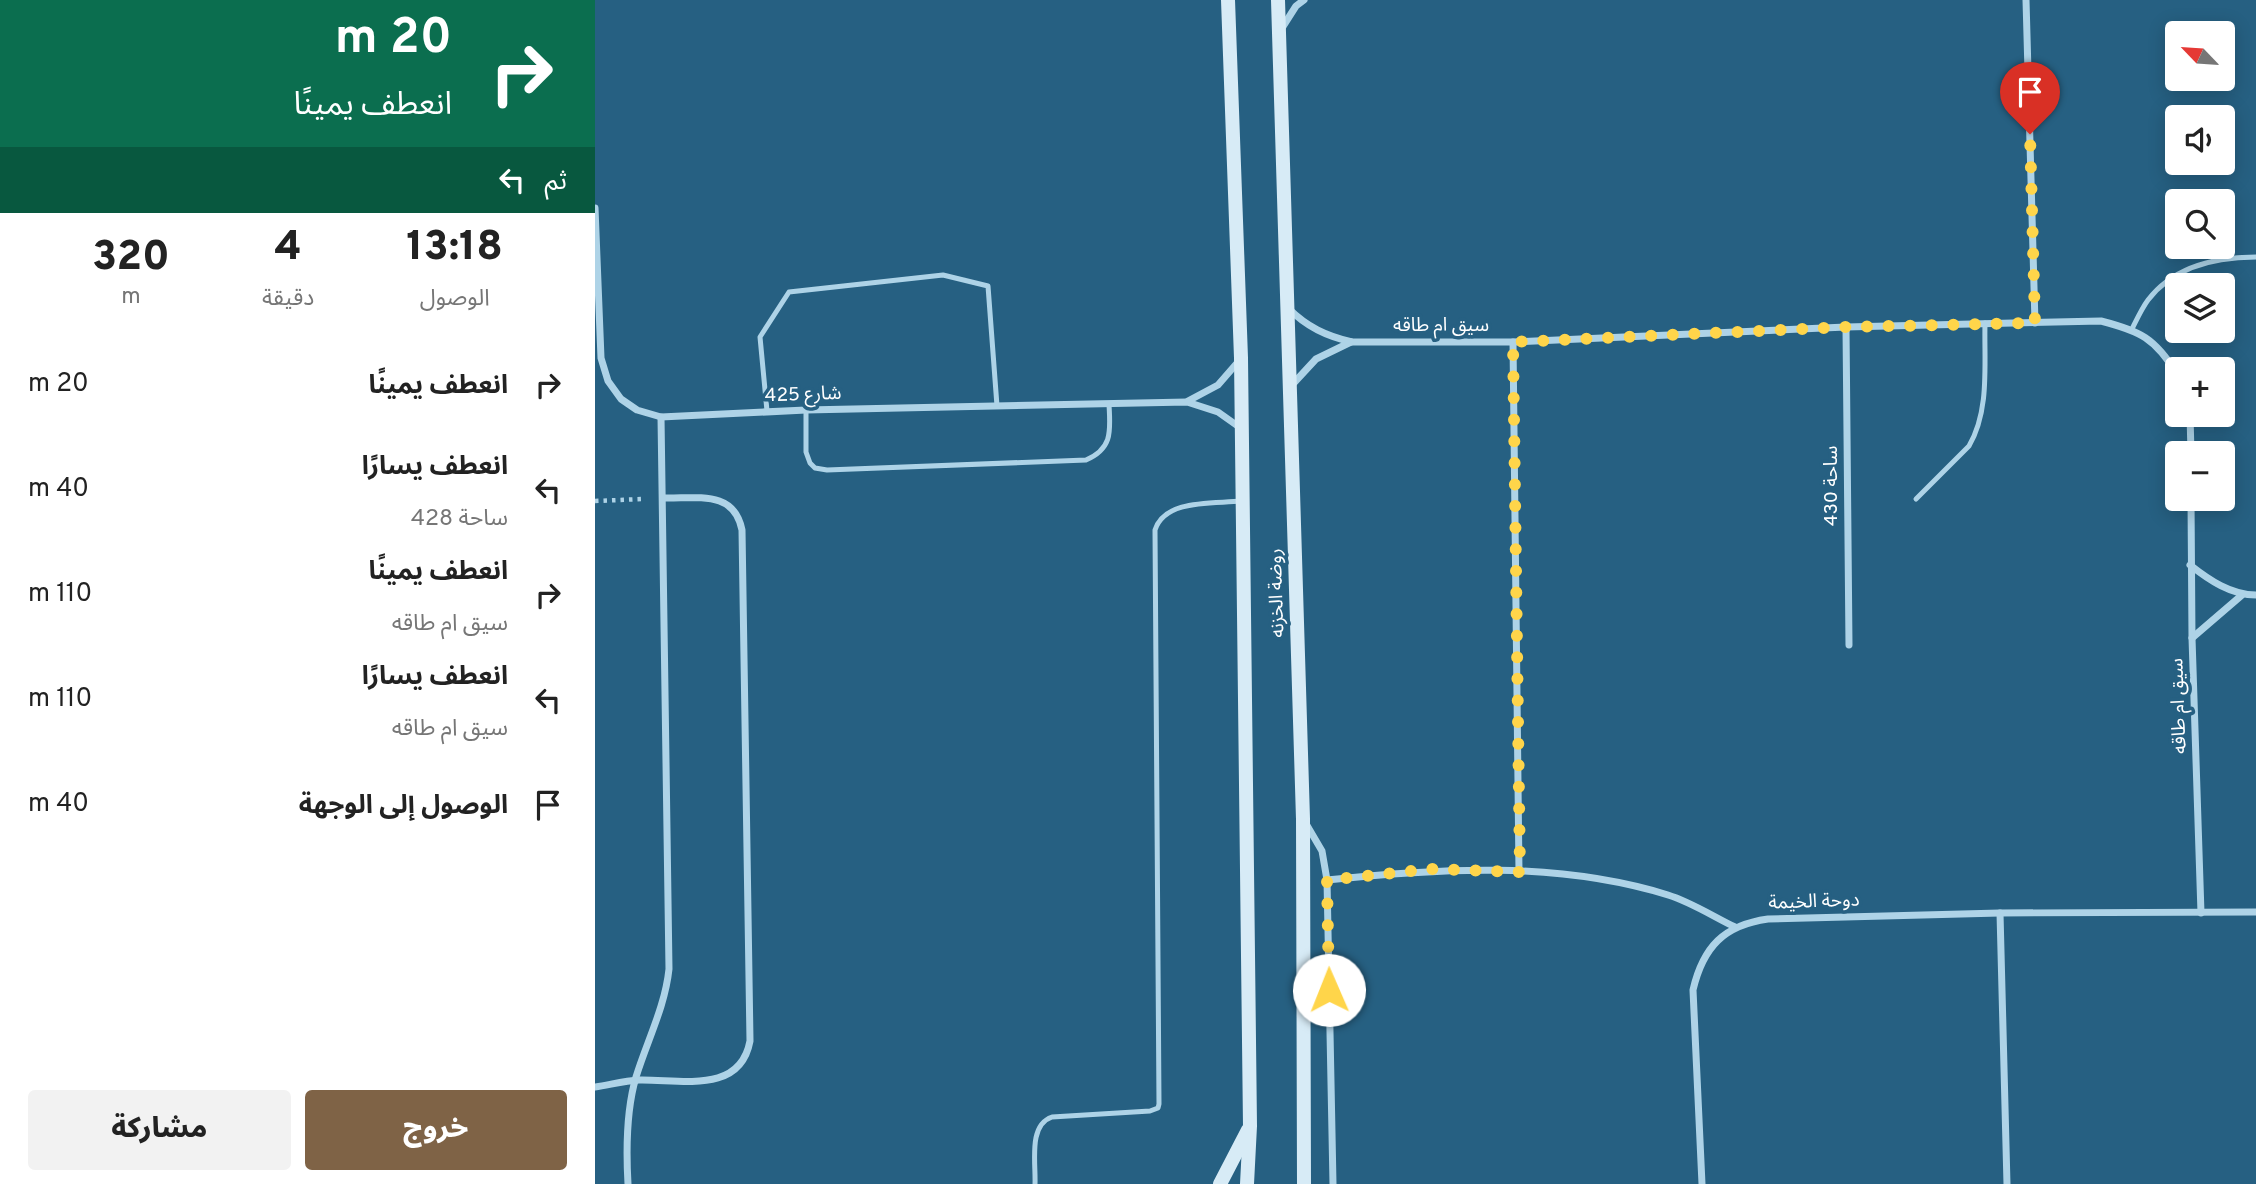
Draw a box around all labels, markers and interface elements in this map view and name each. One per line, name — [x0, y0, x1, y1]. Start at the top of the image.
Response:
text: 20 m — [335, 9, 452, 71]
north arrow — [2165, 21, 2235, 91]
map controls — [2165, 21, 2235, 511]
icon: right — [476, 28, 567, 119]
pin — [2000, 62, 2060, 134]
icon: arrive — [2011, 73, 2049, 111]
text: انعطف يمينًا — [293, 86, 452, 126]
button: sound — [2165, 105, 2235, 175]
icon: left — [493, 161, 531, 199]
text: ثم — [545, 166, 567, 199]
button: search — [2165, 189, 2235, 259]
text: 4 — [274, 222, 302, 275]
text: 13:18 — [406, 222, 503, 275]
text: 320 — [92, 232, 170, 285]
button: layers — [2165, 273, 2235, 343]
text: m — [121, 283, 141, 312]
text: دقيقة — [262, 285, 314, 314]
text: الوصول — [420, 285, 490, 314]
street label: سيق ام طاقه — [1393, 314, 1489, 339]
button: + — [2165, 357, 2235, 427]
icon: right — [529, 366, 567, 404]
text: 20 m — [28, 368, 89, 401]
text: انعطف يمينًا — [369, 370, 508, 403]
street label: شارع 425 — [764, 382, 842, 408]
button: − — [2165, 441, 2235, 511]
street label: ساحة 430 — [1820, 446, 1844, 526]
text: انعطف يسارًا — [362, 451, 508, 484]
icon: left — [529, 471, 567, 509]
text: 40 m — [28, 473, 89, 506]
text: ساحة 428 — [411, 505, 508, 534]
street label: روضة الخزنه — [1263, 548, 1291, 638]
text: انعطف يمينًا — [369, 556, 508, 589]
icon: right — [529, 576, 567, 614]
text: 110 m — [28, 578, 92, 611]
text: سيق ام طاقه — [392, 610, 508, 639]
street label: سيق ام طاقه — [2165, 658, 2194, 754]
text: انعطف يسارًا — [362, 661, 508, 694]
icon: left — [529, 681, 567, 719]
text: 110 m — [28, 683, 92, 716]
text: سيق ام طاقه — [392, 715, 508, 744]
icon: arrive — [529, 786, 567, 824]
text: 40 m — [28, 788, 89, 821]
text: الوصول إلى الوجهة — [299, 790, 508, 823]
street label: دوحة الخيمة — [1768, 888, 1860, 916]
position arrow — [1292, 953, 1366, 1027]
button: مشاركة — [28, 1090, 291, 1170]
button: خروج — [305, 1090, 567, 1170]

